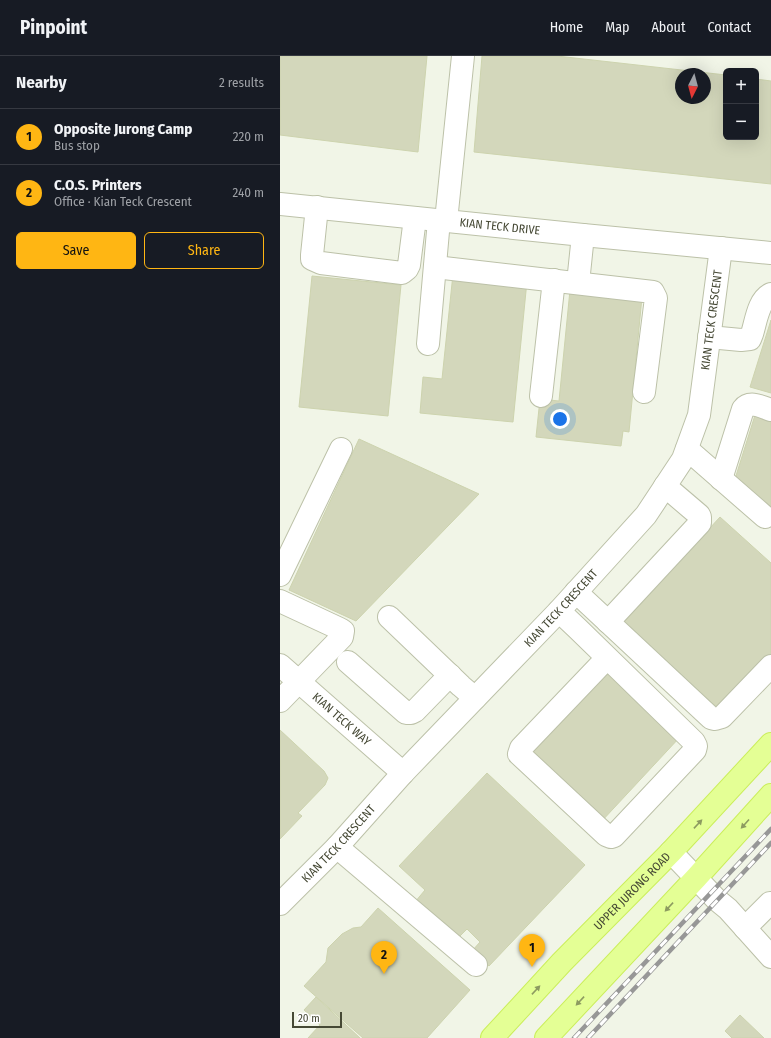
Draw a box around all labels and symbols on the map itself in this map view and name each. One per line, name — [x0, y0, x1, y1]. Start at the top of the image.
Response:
north arrow — [675, 68, 711, 104]
street label: KIAN TECK DRIVE — [459, 215, 541, 238]
street label: KIAN TECK CRESCENT — [698, 269, 725, 371]
your location — [550, 409, 570, 429]
street label: KIAN TECK CRESCENT — [521, 566, 601, 650]
street label: KIAN TECK WAY — [310, 690, 374, 748]
street label: KIAN TECK CRESCENT — [299, 802, 378, 885]
one-way arrow — [693, 819, 702, 829]
one-way arrow — [740, 819, 750, 829]
street label: UPPER JURONG ROAD — [591, 850, 673, 933]
one-way arrow — [664, 902, 674, 912]
pin: 1 — [519, 934, 545, 967]
pin: 2 — [371, 941, 397, 974]
one-way arrow — [531, 985, 540, 995]
one-way arrow — [576, 997, 585, 1006]
scale bar — [292, 1010, 342, 1029]

